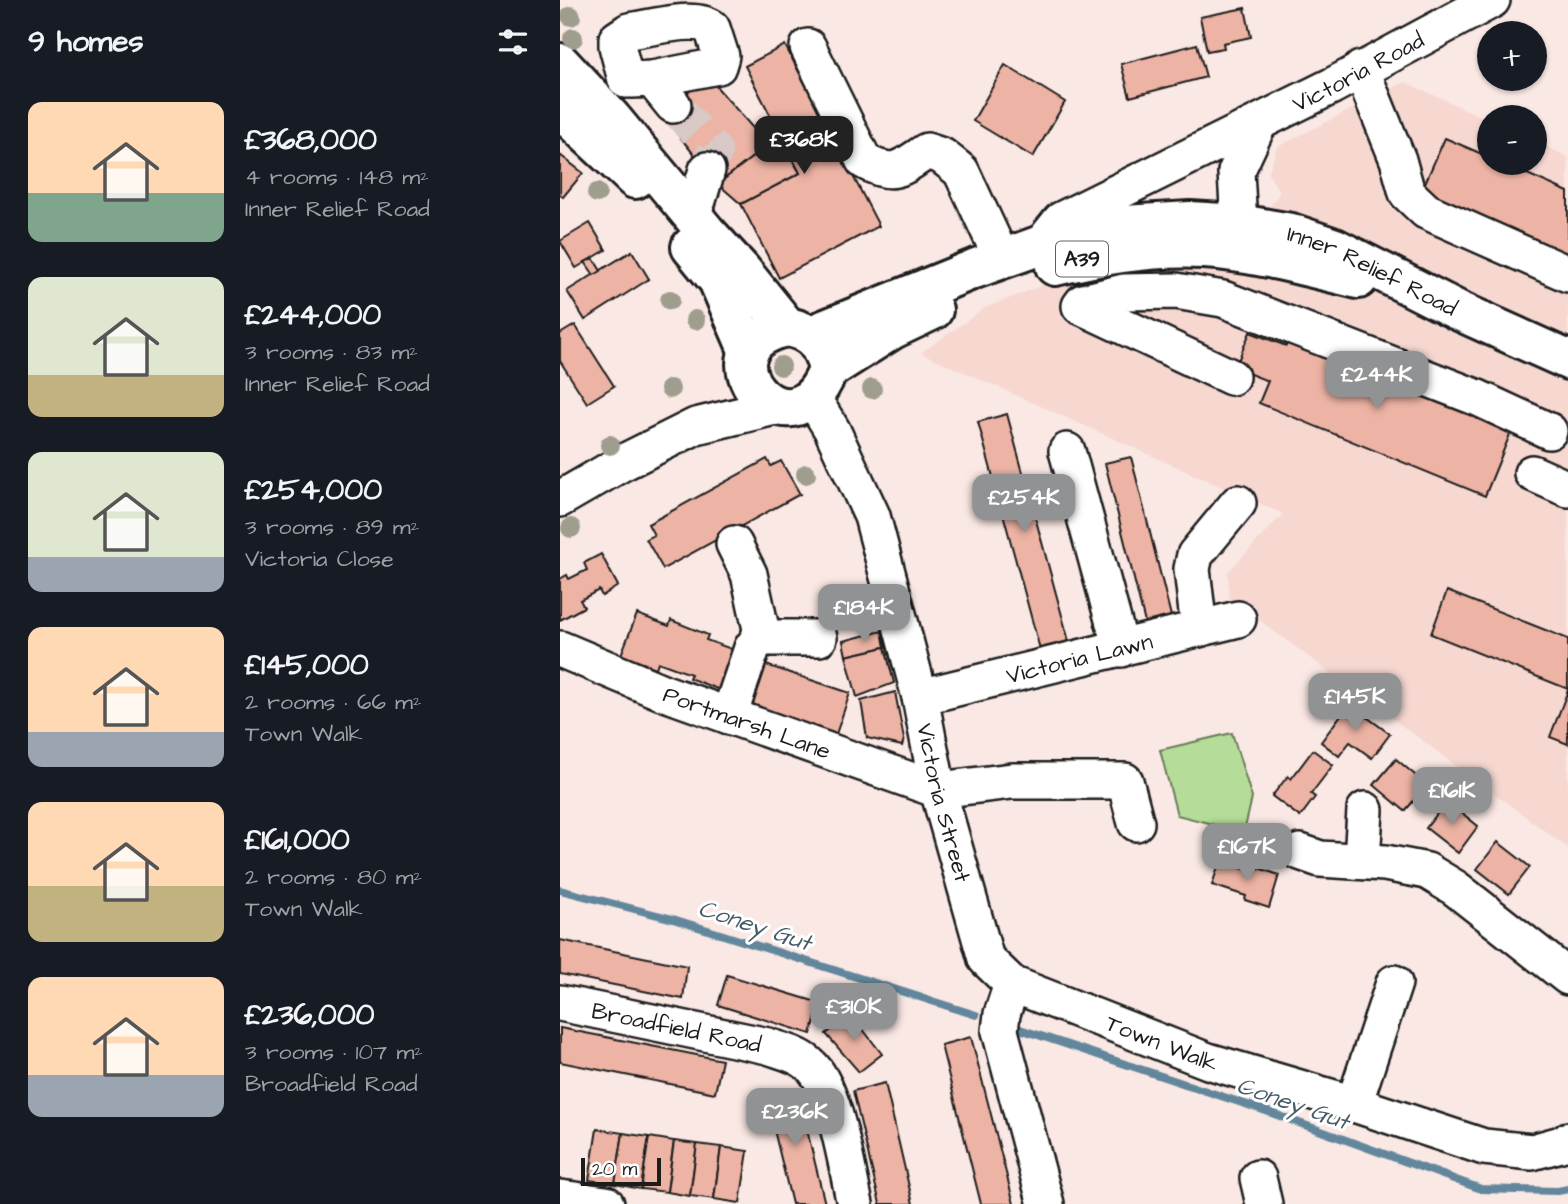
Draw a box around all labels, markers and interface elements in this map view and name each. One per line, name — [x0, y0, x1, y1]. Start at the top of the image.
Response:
text: 9 homes — [28, 21, 143, 63]
map controls — [1477, 21, 1547, 175]
button: + — [1477, 21, 1547, 91]
icon: filters — [494, 23, 532, 61]
street label: Victoria Road — [1287, 24, 1430, 120]
button: − — [1477, 105, 1547, 175]
pin: £368K — [755, 116, 853, 176]
text: £368,000 — [245, 119, 377, 161]
text: £368K — [770, 123, 838, 155]
icon: home — [84, 130, 168, 214]
text: 4 rooms · 148 m² — [245, 161, 429, 193]
text: Inner Relief Road — [245, 193, 430, 225]
street label: Inner Relief Road — [1285, 218, 1463, 325]
road number: A39 — [1056, 242, 1108, 276]
text: £244,000 — [245, 294, 381, 336]
icon: home — [84, 305, 168, 389]
text: 3 rooms · 83 m² — [245, 336, 418, 368]
pin: £244K — [1328, 352, 1426, 411]
text: £244K — [1342, 358, 1412, 390]
text: Inner Relief Road — [245, 368, 430, 400]
text: £254,000 — [245, 469, 382, 511]
pin: £254K — [975, 475, 1073, 534]
icon: home — [84, 480, 168, 564]
text: £254K — [988, 481, 1060, 513]
text: 3 rooms · 89 m² — [245, 511, 419, 543]
text: Victoria Close — [245, 543, 394, 575]
pin: £184K — [815, 584, 913, 644]
text: £184K — [834, 591, 894, 623]
street label: Victoria Lawn — [1003, 626, 1156, 692]
text: £145,000 — [245, 644, 369, 686]
icon: home — [84, 655, 168, 739]
pin: £145K — [1306, 674, 1404, 733]
street label: Portmarsh Lane — [659, 679, 835, 768]
text: £145K — [1324, 680, 1386, 712]
text: 2 rooms · 66 m² — [245, 686, 422, 718]
text: Town Walk — [245, 718, 363, 750]
street label: Victoria Street — [908, 721, 979, 887]
pin: £161K — [1403, 768, 1501, 827]
text: £161K — [1429, 774, 1475, 806]
text: £161,000 — [245, 819, 350, 861]
pin: £167K — [1198, 824, 1296, 883]
icon: home — [84, 830, 168, 914]
text: £167K — [1218, 830, 1276, 862]
text: 2 rooms · 80 m² — [245, 861, 422, 893]
water label: Coney Gut — [694, 892, 818, 961]
text: Town Walk — [245, 893, 363, 925]
pin: £310K — [805, 984, 903, 1043]
text: £310K — [826, 990, 882, 1022]
text: £236,000 — [245, 994, 375, 1036]
street label: Broadfield Road — [589, 995, 764, 1061]
icon: home — [84, 1005, 168, 1089]
street label: Town Walk — [1101, 1007, 1221, 1080]
text: 3 rooms · 107 m² — [245, 1036, 423, 1068]
text: Broadfield Road — [245, 1068, 418, 1100]
water label: Coney Gut — [1232, 1069, 1356, 1140]
pin: £236K — [746, 1088, 844, 1148]
text: £236K — [762, 1095, 828, 1127]
scale bar — [581, 1155, 662, 1187]
text: 20 m — [592, 1156, 637, 1183]

